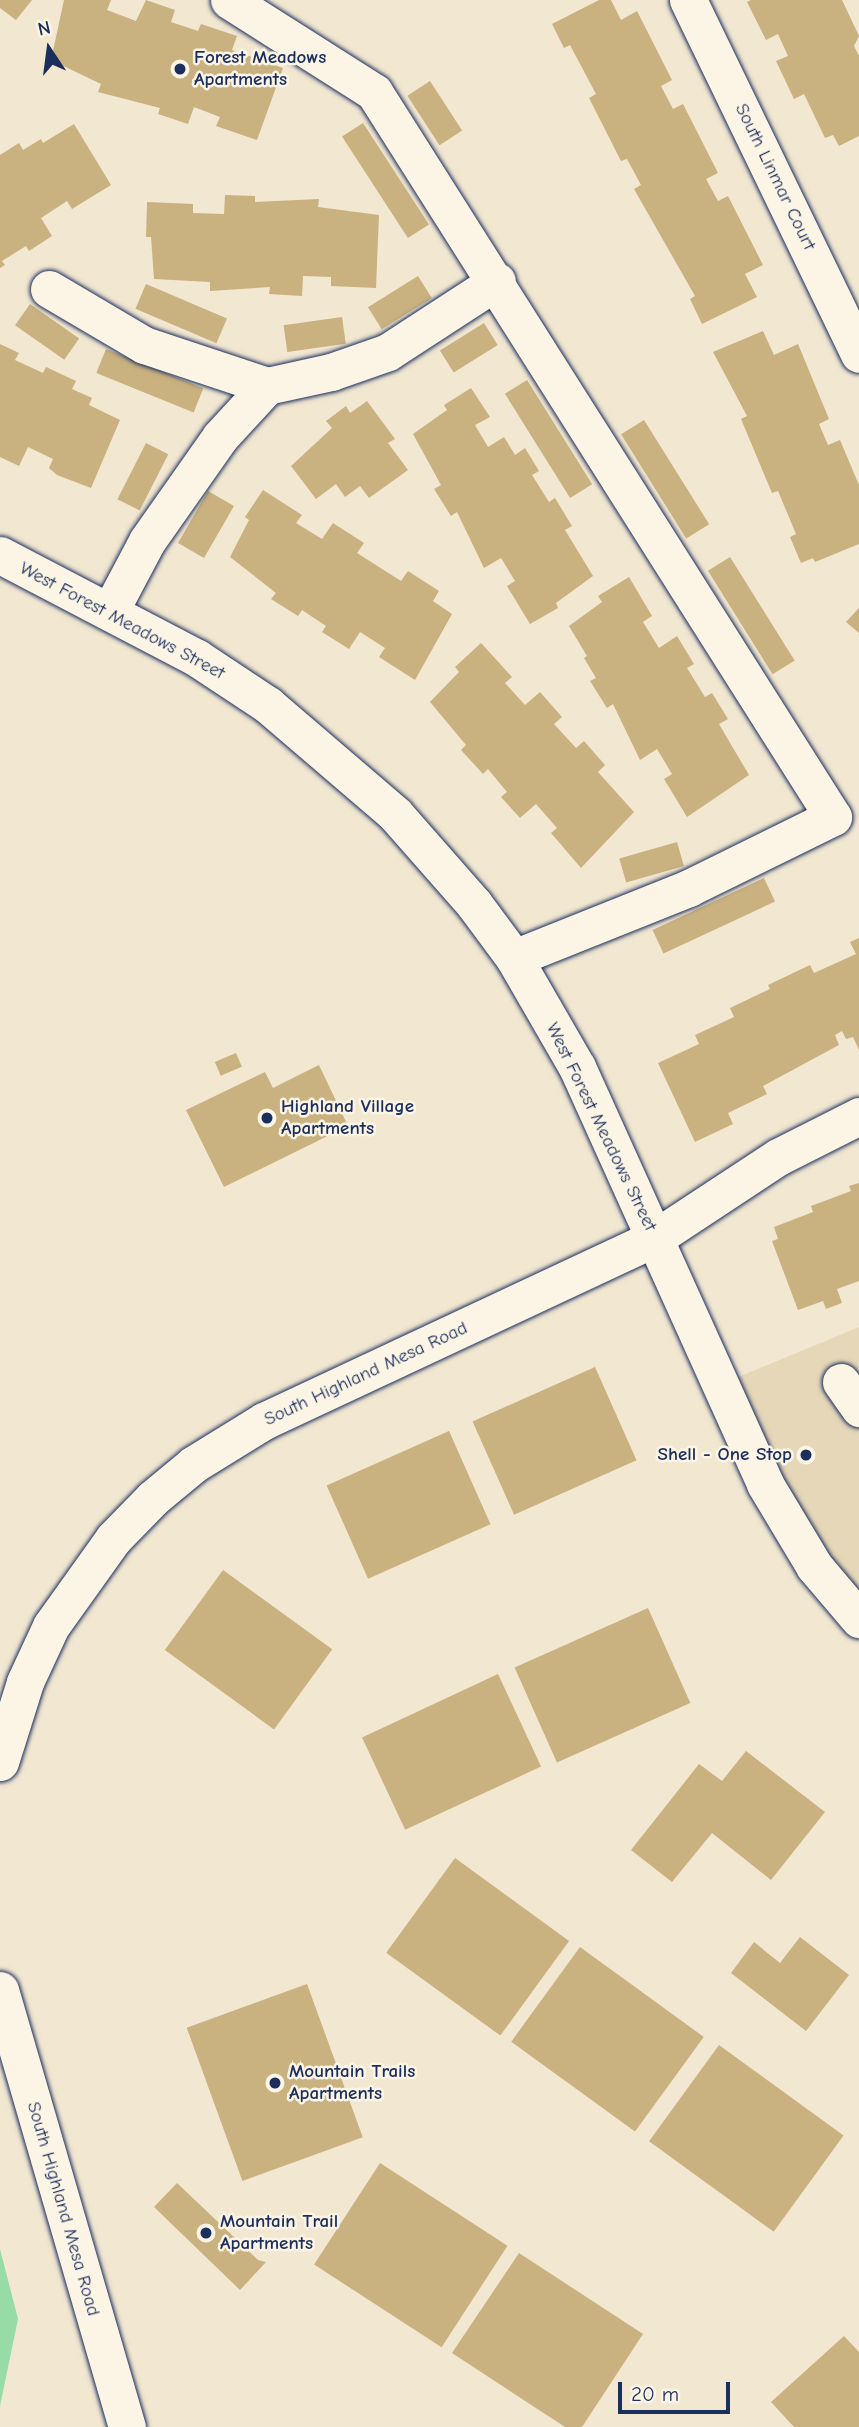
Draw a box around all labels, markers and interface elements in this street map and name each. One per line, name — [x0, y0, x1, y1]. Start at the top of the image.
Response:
north arrow — [14, 14, 84, 84]
text: N — [36, 16, 53, 41]
place label: Forest Meadows Apartments — [194, 47, 326, 91]
marker: Forest Meadows Apartments — [172, 61, 188, 77]
street label: South Linmar Court — [730, 100, 820, 254]
street label: West Forest Meadows Street — [16, 557, 228, 685]
street label: West Forest Meadows Street — [541, 1019, 661, 1235]
place label: Highland Village Apartments — [281, 1096, 414, 1140]
marker: Highland Village Apartments — [259, 1110, 275, 1126]
street label: South Highland Mesa Road — [261, 1317, 471, 1431]
place label: Shell - One Stop — [658, 1444, 792, 1466]
marker: Shell - One Stop — [798, 1447, 814, 1463]
place label: Mountain Trails Apartments — [289, 2061, 415, 2105]
marker: Mountain Trails Apartments — [267, 2075, 283, 2091]
street label: South Highland Mesa Road — [21, 2099, 105, 2319]
place label: Mountain Trail Apartments — [220, 2211, 338, 2255]
marker: Mountain Trail Apartments — [198, 2225, 214, 2241]
scale bar — [621, 2368, 733, 2412]
text: 20 m — [631, 2382, 679, 2406]

